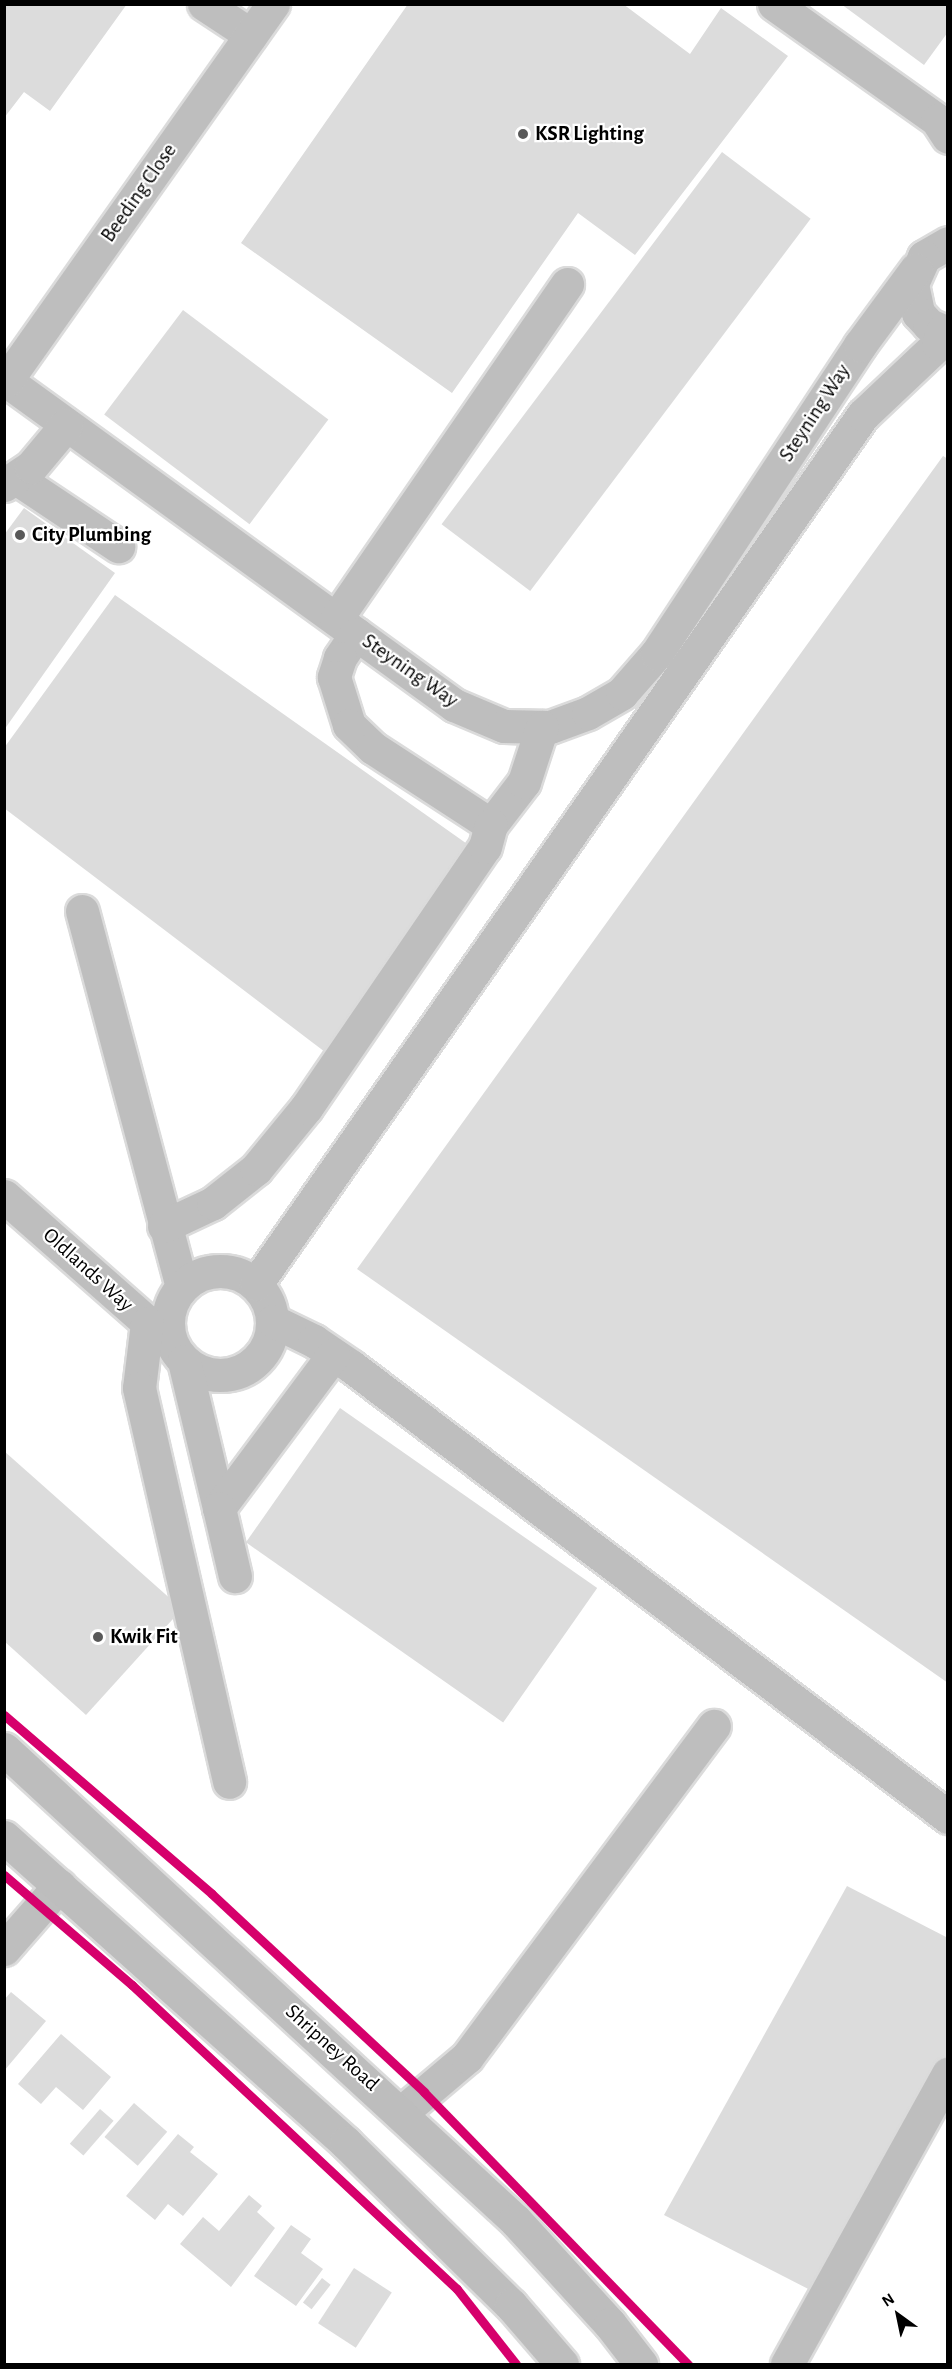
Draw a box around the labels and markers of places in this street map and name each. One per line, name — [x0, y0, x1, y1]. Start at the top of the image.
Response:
place label: KSR Lighting — [535, 121, 644, 147]
marker: KSR Lighting — [516, 127, 530, 141]
place label: City Plumbing — [32, 522, 151, 548]
marker: City Plumbing — [13, 528, 27, 542]
place label: Kwik Fit — [110, 1624, 178, 1650]
marker: Kwik Fit — [91, 1630, 105, 1644]

